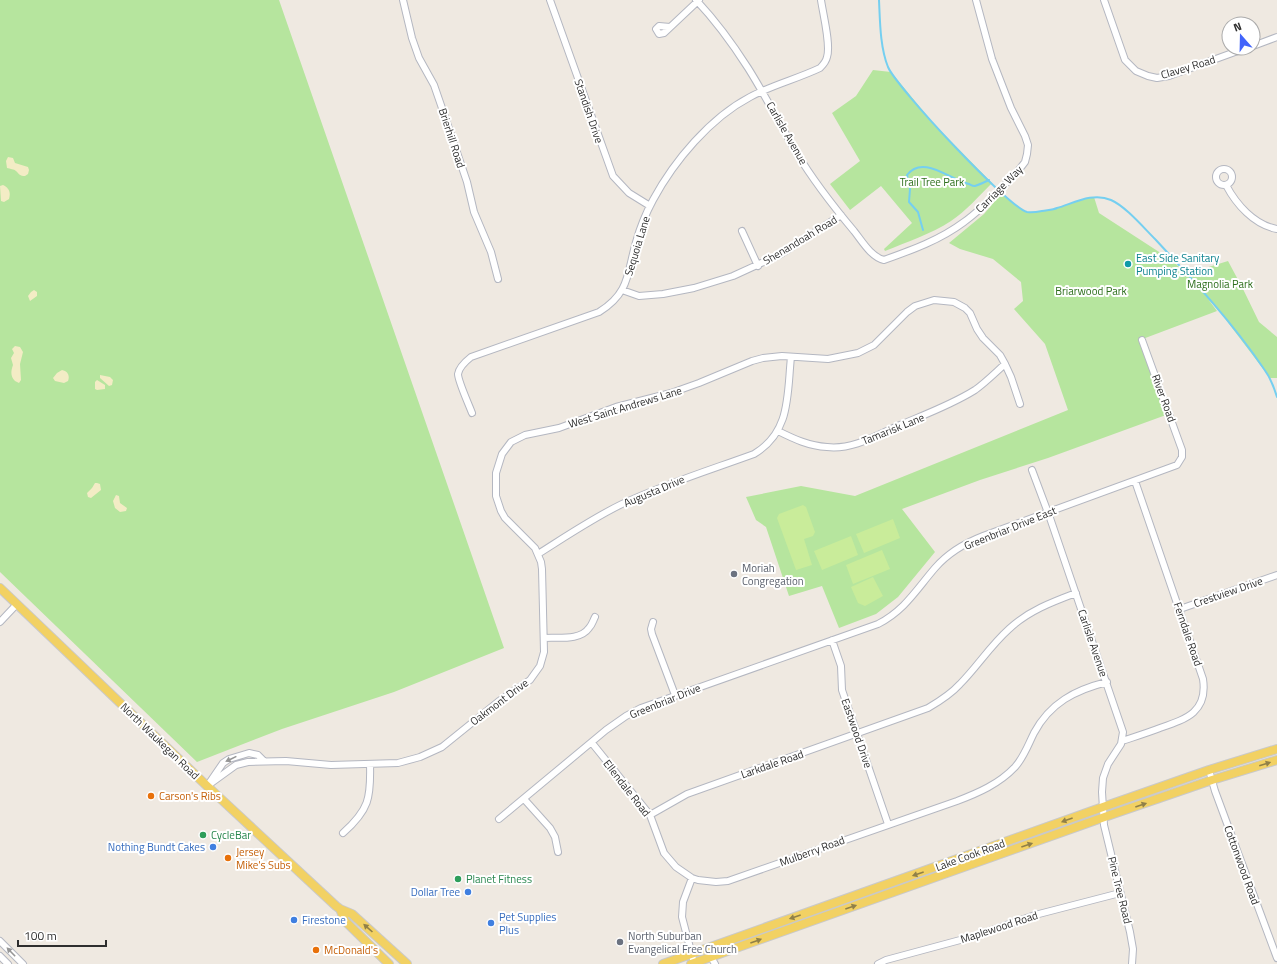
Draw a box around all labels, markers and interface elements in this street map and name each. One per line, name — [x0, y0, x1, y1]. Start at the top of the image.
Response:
north arrow — [1221, 16, 1261, 56]
text: N — [1231, 18, 1244, 35]
street label: Clavey Road — [1159, 51, 1217, 83]
street label: Standish Drive — [571, 77, 608, 146]
street label: Carlisle Avenue — [762, 99, 812, 168]
street label: Brierhill Road — [435, 106, 469, 170]
street label: Carriage Way — [972, 161, 1027, 216]
park label: Trail Tree Park — [900, 174, 965, 190]
street label: Shenandoah Road — [760, 211, 840, 268]
street label: Sequoia Lane — [620, 214, 654, 278]
place label: East Side Sanitary Pumping Station — [1136, 250, 1220, 279]
marker: East Side Sanitary Pumping Station — [1123, 259, 1133, 269]
park label: Magnolia Park — [1187, 276, 1254, 292]
park label: Briarwood Park — [1055, 283, 1128, 299]
street label: River Road — [1148, 372, 1180, 424]
street label: West Saint Andrews Lane — [566, 382, 684, 432]
street label: Tamarisk Lane — [859, 409, 927, 449]
street label: Augusta Drive — [621, 471, 687, 511]
street label: Greenbriar Drive East — [961, 502, 1059, 554]
place label: Moriah Congregation — [742, 560, 804, 589]
marker: Moriah Congregation — [729, 569, 739, 579]
street label: Crestview Drive — [1191, 573, 1265, 611]
street label: Ferndale Road — [1170, 600, 1206, 668]
street label: Carlisle Avenue — [1074, 607, 1112, 679]
street label: Oakmont Drive — [467, 675, 532, 729]
street label: Greenbriar Drive — [627, 679, 703, 723]
street label: Eastwood Drive — [838, 696, 877, 770]
street label: North Waukegan Road — [117, 699, 203, 783]
street label: Larkdale Road — [738, 746, 806, 782]
one-way arrow — [225, 756, 237, 762]
street label: Ellendale Road — [600, 756, 654, 820]
one-way arrow — [1259, 761, 1271, 767]
place label: Carson's Ribs — [159, 788, 221, 804]
marker: Carson's Ribs — [146, 791, 156, 801]
one-way arrow — [1136, 801, 1148, 807]
one-way arrow — [1060, 818, 1072, 824]
street label: Cottonwood Road — [1220, 823, 1264, 907]
place label: CycleBar — [211, 827, 251, 843]
marker: CycleBar — [198, 830, 208, 840]
street label: Mulberry Road — [777, 832, 847, 870]
street label: Lake Cook Road — [933, 835, 1007, 875]
place label: Nothing Bundt Cakes — [108, 839, 205, 855]
marker: Nothing Bundt Cakes — [208, 842, 218, 852]
one-way arrow — [1021, 842, 1033, 848]
place label: Jersey Mike's Subs — [236, 844, 291, 873]
marker: Jersey Mike's Subs — [223, 853, 233, 863]
street label: Pine Tree Road — [1104, 855, 1136, 925]
place label: Planet Fitness — [466, 871, 532, 887]
one-way arrow — [912, 871, 924, 877]
marker: Planet Fitness — [453, 874, 463, 884]
place label: Dollar Tree — [411, 884, 460, 900]
marker: Dollar Tree — [463, 887, 473, 897]
one-way arrow — [846, 904, 858, 910]
street label: Maplewood Road — [958, 907, 1040, 947]
place label: Pet Supplies Plus — [499, 909, 556, 938]
place label: Firestone — [302, 912, 346, 928]
one-way arrow — [789, 914, 801, 920]
marker: Firestone — [289, 915, 299, 925]
marker: Pet Supplies Plus — [486, 918, 496, 928]
scale bar — [18, 922, 106, 948]
one-way arrow — [362, 924, 373, 933]
text: 100 m — [24, 926, 57, 945]
place label: North Suburban Evangelical Free Church — [628, 928, 737, 957]
marker: North Suburban Evangelical Free Church — [615, 937, 625, 947]
one-way arrow — [751, 938, 763, 944]
place label: McDonald's — [324, 942, 378, 958]
marker: McDonald's — [311, 945, 321, 955]
one-way arrow — [6, 947, 16, 957]

